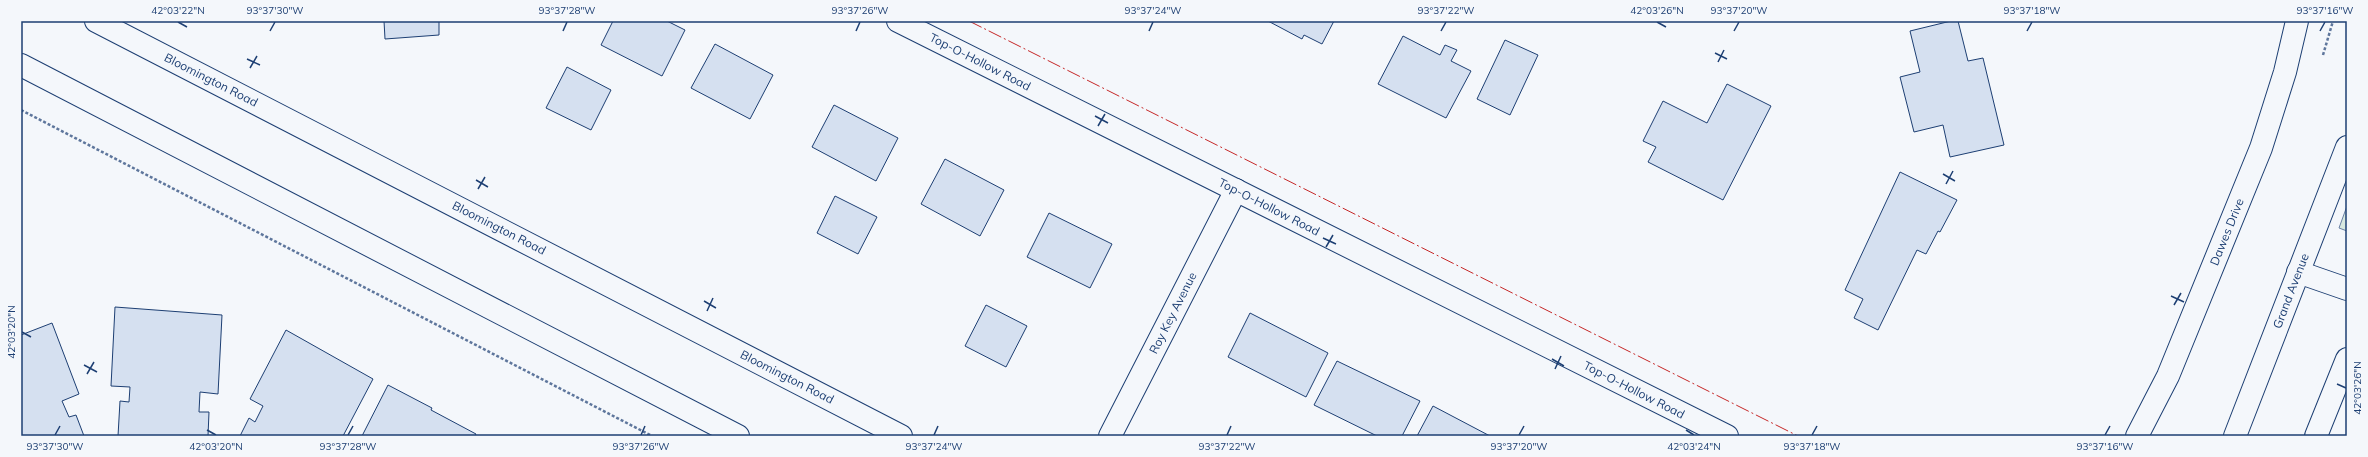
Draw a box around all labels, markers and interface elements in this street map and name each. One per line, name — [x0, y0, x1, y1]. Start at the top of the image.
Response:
text: 42°03'22"N — [151, 4, 205, 17]
text: 93°37'30"W — [247, 4, 303, 17]
text: 93°37'28"W — [539, 4, 595, 17]
text: 93°37'26"W — [832, 4, 888, 17]
text: 93°37'24"W — [1125, 4, 1181, 17]
text: 93°37'22"W — [1418, 4, 1474, 17]
text: 42°03'26"N — [1630, 4, 1684, 17]
text: 93°37'20"W — [1711, 4, 1767, 17]
text: 93°37'18"W — [2004, 4, 2060, 17]
text: 93°37'16"W — [2297, 4, 2353, 17]
street label: Top-O-Hollow Road — [927, 30, 1033, 94]
street label: Bloomington Road — [162, 49, 261, 110]
street label: Top-O-Hollow Road — [1216, 175, 1322, 239]
street label: Dawes Drive — [2206, 196, 2247, 268]
street label: Bloomington Road — [450, 197, 549, 258]
street label: Grand Avenue — [2269, 251, 2312, 331]
street label: Roy Key Avenue — [1146, 269, 1200, 356]
text: 42°03'20"N — [5, 305, 18, 359]
street label: Bloomington Road — [738, 346, 837, 407]
street label: Top-O-Hollow Road — [1581, 358, 1687, 422]
text: 42°03'26"N — [2351, 361, 2364, 415]
text: 93°37'30"W — [27, 440, 83, 453]
text: 42°03'20"N — [189, 440, 243, 453]
text: 93°37'28"W — [320, 440, 376, 453]
text: 93°37'26"W — [613, 440, 669, 453]
text: 93°37'24"W — [906, 440, 962, 453]
text: 93°37'22"W — [1199, 440, 1255, 453]
text: 93°37'20"W — [1491, 440, 1547, 453]
text: 42°03'24"N — [1667, 440, 1721, 453]
text: 93°37'18"W — [1784, 440, 1840, 453]
text: 93°37'16"W — [2077, 440, 2133, 453]

